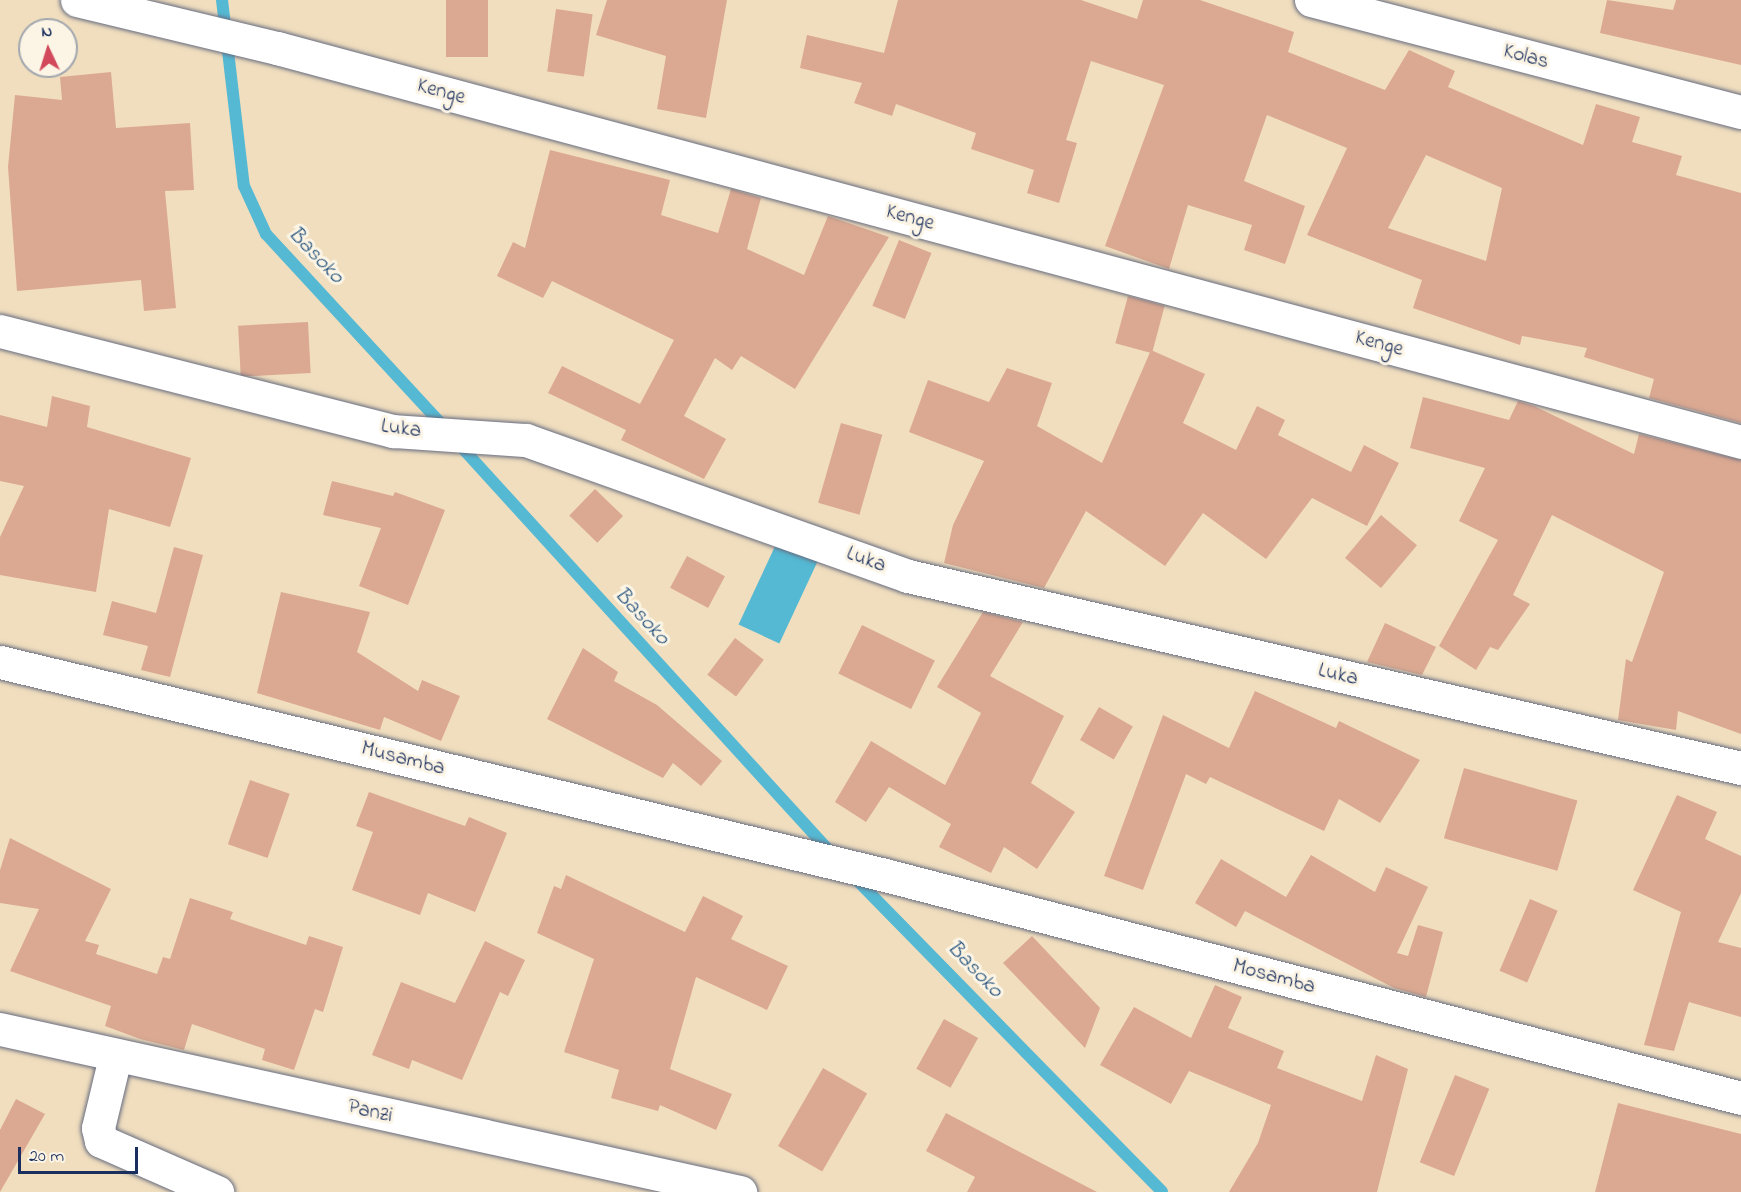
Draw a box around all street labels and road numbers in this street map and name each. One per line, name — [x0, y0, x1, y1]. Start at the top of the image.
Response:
street label: Kolas — [1501, 39, 1551, 75]
street label: Kenge — [414, 74, 468, 110]
street label: Kenge — [883, 200, 937, 236]
street label: Kenge — [1352, 326, 1406, 362]
street label: Luka — [379, 414, 423, 444]
street label: Luka — [843, 541, 889, 579]
street label: Luka — [1316, 658, 1360, 692]
street label: Musamba — [358, 736, 448, 782]
street label: Mosamba — [1230, 954, 1318, 1000]
street label: Panzi — [345, 1095, 395, 1129]

